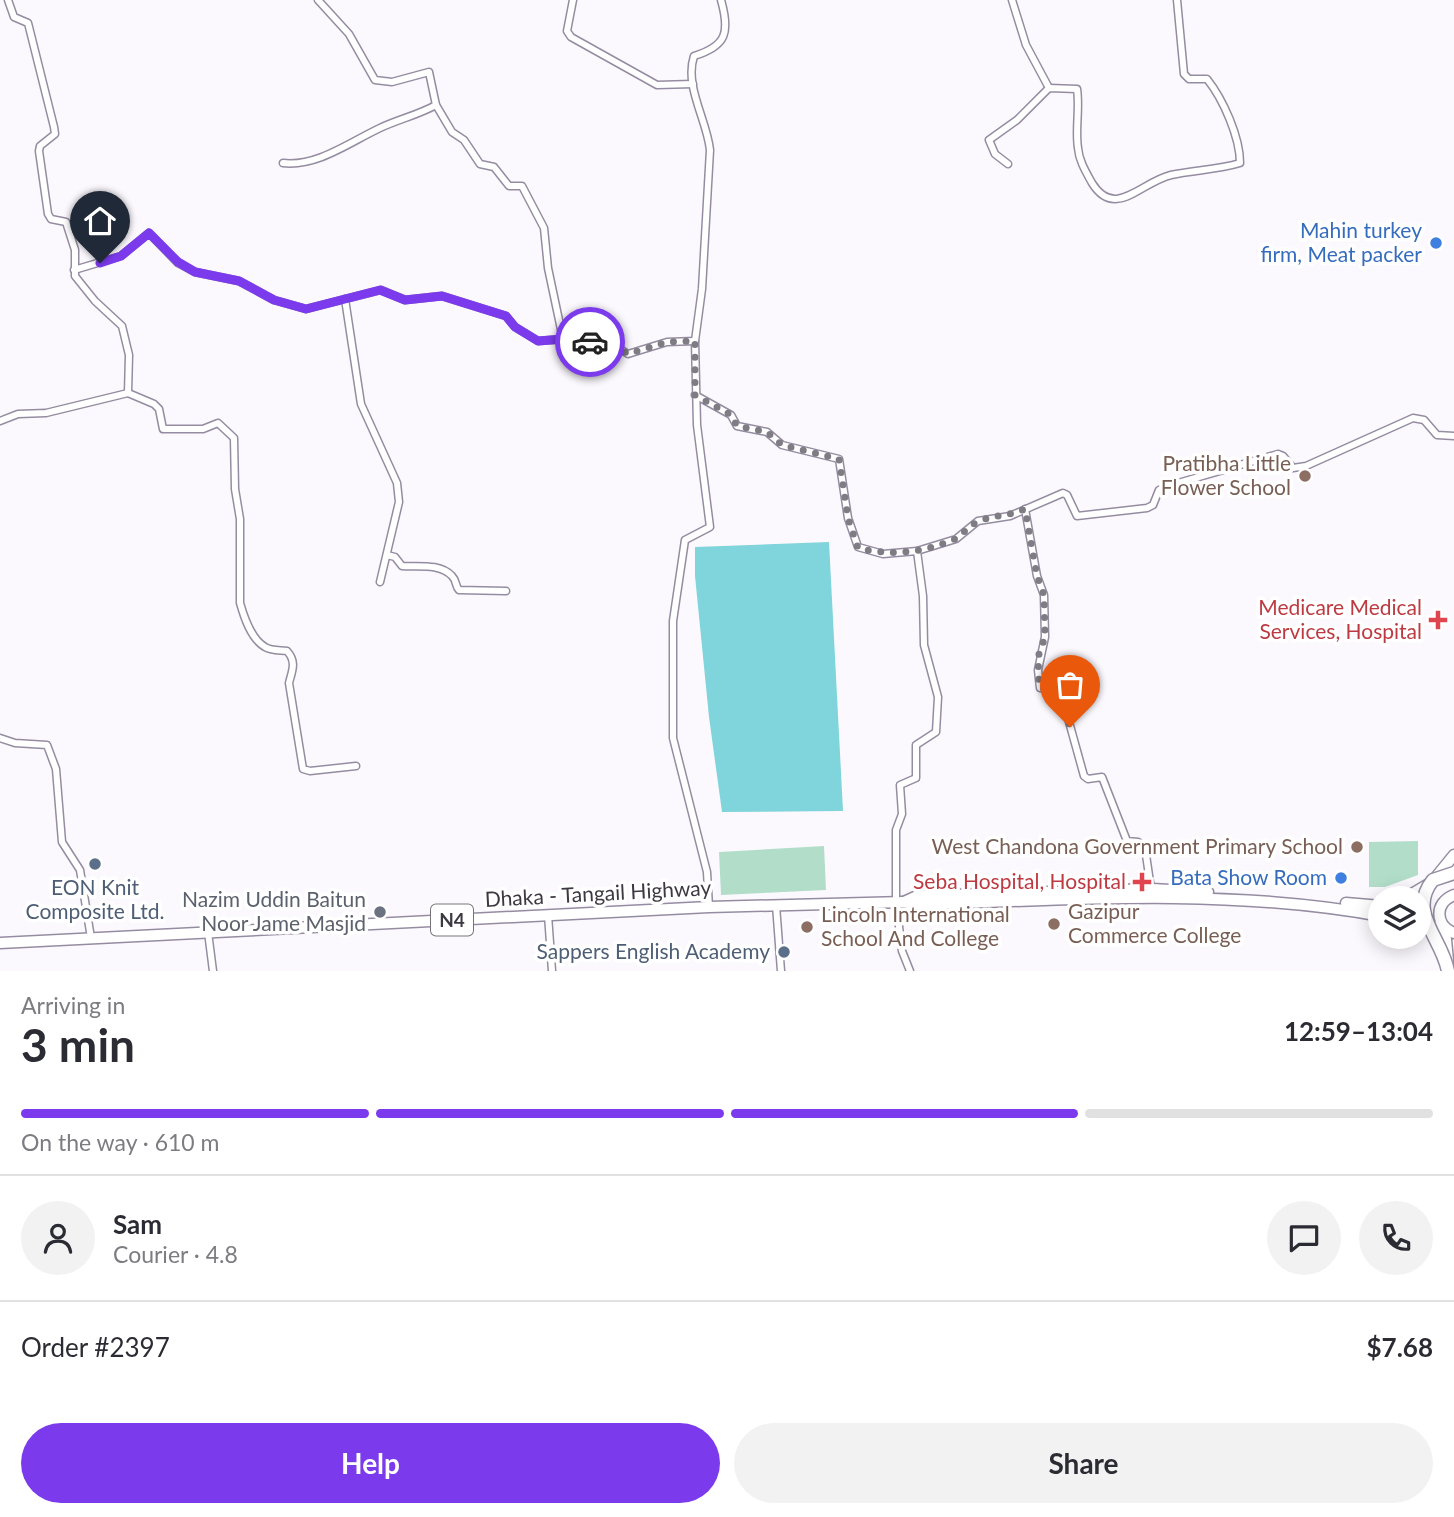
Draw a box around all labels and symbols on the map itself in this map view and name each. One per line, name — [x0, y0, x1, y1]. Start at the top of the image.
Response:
pin — [70, 191, 130, 263]
place label: Mahin turkey firm, Meat packer — [1260, 217, 1422, 266]
marker: Mahin turkey firm, Meat packer — [1428, 235, 1444, 251]
courier — [555, 307, 625, 377]
place label: Pratibha Little Flower School — [1161, 450, 1291, 499]
marker: Pratibha Little Flower School — [1297, 468, 1313, 484]
place label: Medicare Medical Services, Hospital — [1258, 594, 1422, 643]
marker: Medicare Medical Services, Hospital — [1428, 610, 1448, 630]
pin — [1040, 655, 1100, 727]
place label: West Chandona Government Primary School — [932, 833, 1343, 858]
marker: West Chandona Government Primary School — [1349, 839, 1365, 855]
marker: EON Knit Composite Ltd. — [87, 856, 103, 872]
place label: Bata Show Room — [1170, 864, 1327, 889]
place label: Seba Hospital, Hospital — [913, 868, 1126, 893]
marker: Bata Show Room — [1333, 870, 1349, 886]
marker: Seba Hospital, Hospital — [1132, 872, 1152, 892]
place label: EON Knit Composite Ltd. — [26, 874, 164, 923]
street label: Dhaka - Tangail Highway — [484, 874, 712, 911]
place label: Nazim Uddin Baitun Noor Jame Masjid — [182, 886, 366, 935]
place label: Gazipur Commerce College — [1068, 898, 1241, 947]
place label: Lincoln International School And College — [821, 901, 1010, 950]
marker: Nazim Uddin Baitun Noor Jame Masjid — [372, 904, 388, 920]
road number: N4 — [431, 904, 473, 936]
marker: Gazipur Commerce College — [1046, 916, 1062, 932]
marker: Lincoln International School And College — [799, 919, 815, 935]
place label: Sappers English Academy — [537, 938, 770, 963]
marker: Sappers English Academy — [776, 944, 792, 960]

